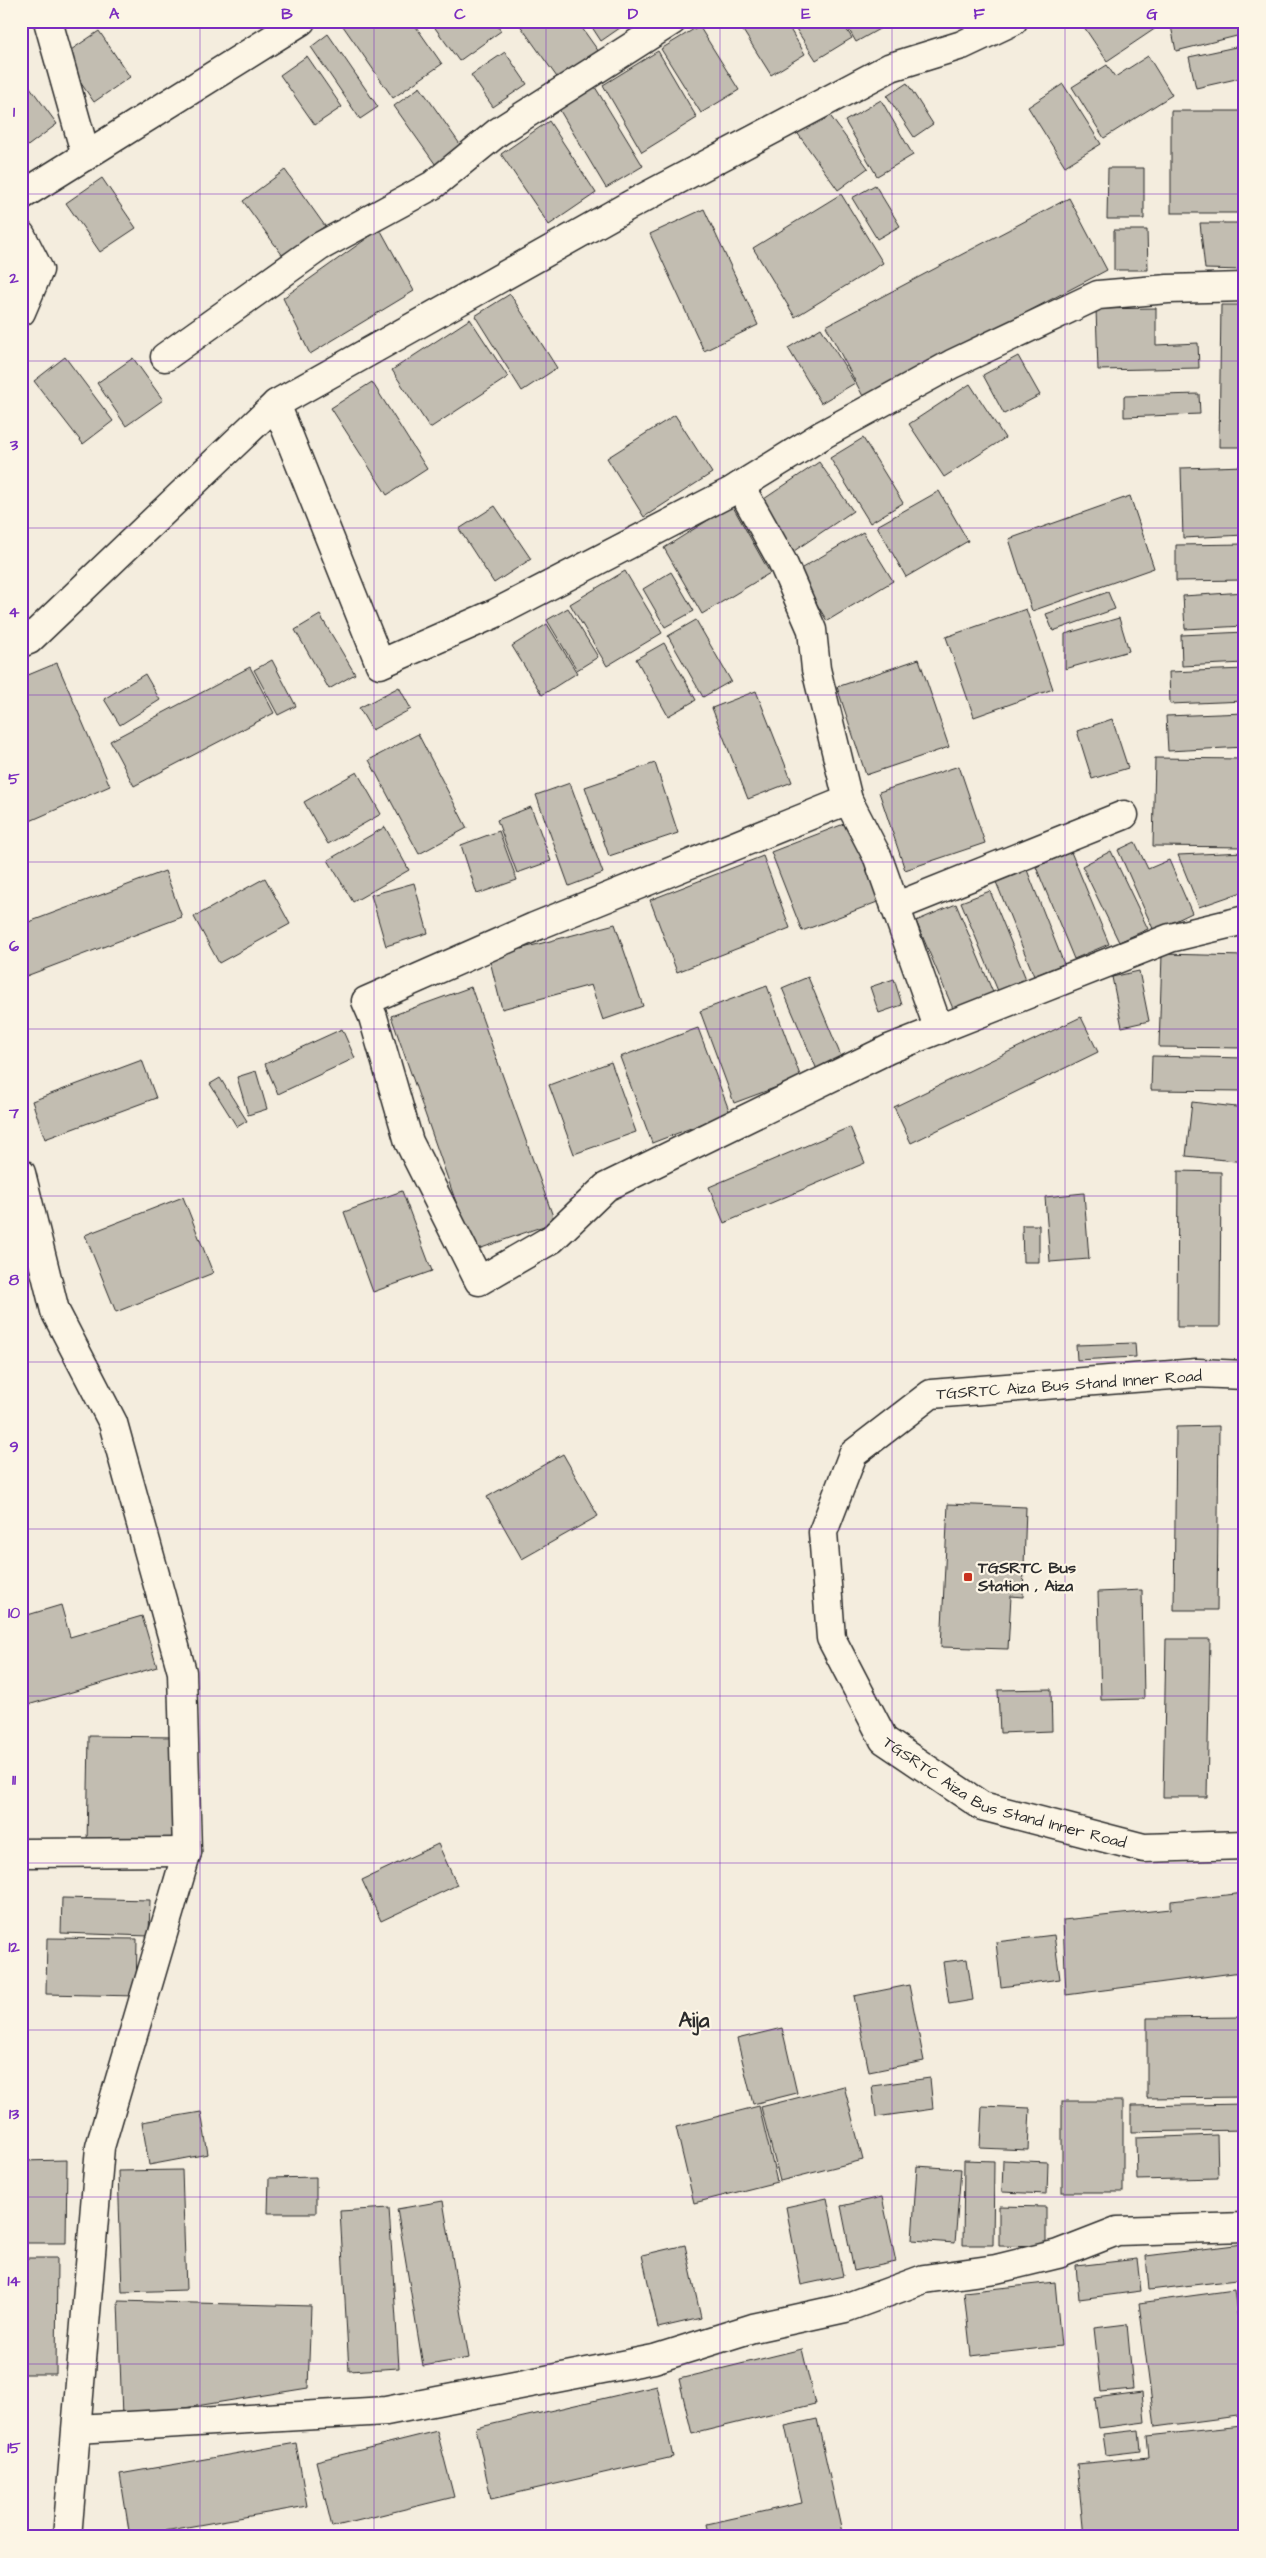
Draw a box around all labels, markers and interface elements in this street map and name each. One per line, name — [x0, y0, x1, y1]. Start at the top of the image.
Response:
text: A — [109, 3, 120, 25]
text: B — [281, 3, 293, 25]
text: C — [454, 3, 466, 25]
text: D — [628, 3, 639, 25]
text: E — [801, 3, 811, 25]
text: F — [973, 3, 985, 25]
text: G — [1146, 3, 1158, 25]
text: 1 — [13, 101, 16, 123]
text: 2 — [8, 267, 19, 289]
text: 3 — [9, 434, 19, 456]
text: 4 — [9, 601, 20, 623]
text: 5 — [8, 768, 20, 790]
text: 6 — [9, 935, 19, 957]
text: 7 — [8, 1102, 19, 1124]
text: 8 — [9, 1269, 20, 1291]
street label: TGSRTC Aiza Bus Stand Inner Road — [936, 1365, 1202, 1405]
text: 9 — [9, 1436, 19, 1458]
place label: TGSRTC Bus Station , Aiza — [977, 1557, 1076, 1597]
marker: TGSRTC Bus Station , Aiza — [962, 1571, 974, 1583]
text: 10 — [8, 1602, 20, 1624]
street label: TGSRTC Aiza Bus Stand Inner Road — [879, 1731, 1129, 1854]
text: 11 — [12, 1769, 17, 1791]
text: 12 — [8, 1936, 20, 1958]
district label: Aija — [678, 2006, 710, 2036]
text: 13 — [9, 2103, 20, 2125]
text: 14 — [8, 2270, 21, 2292]
text: 15 — [7, 2437, 21, 2459]

